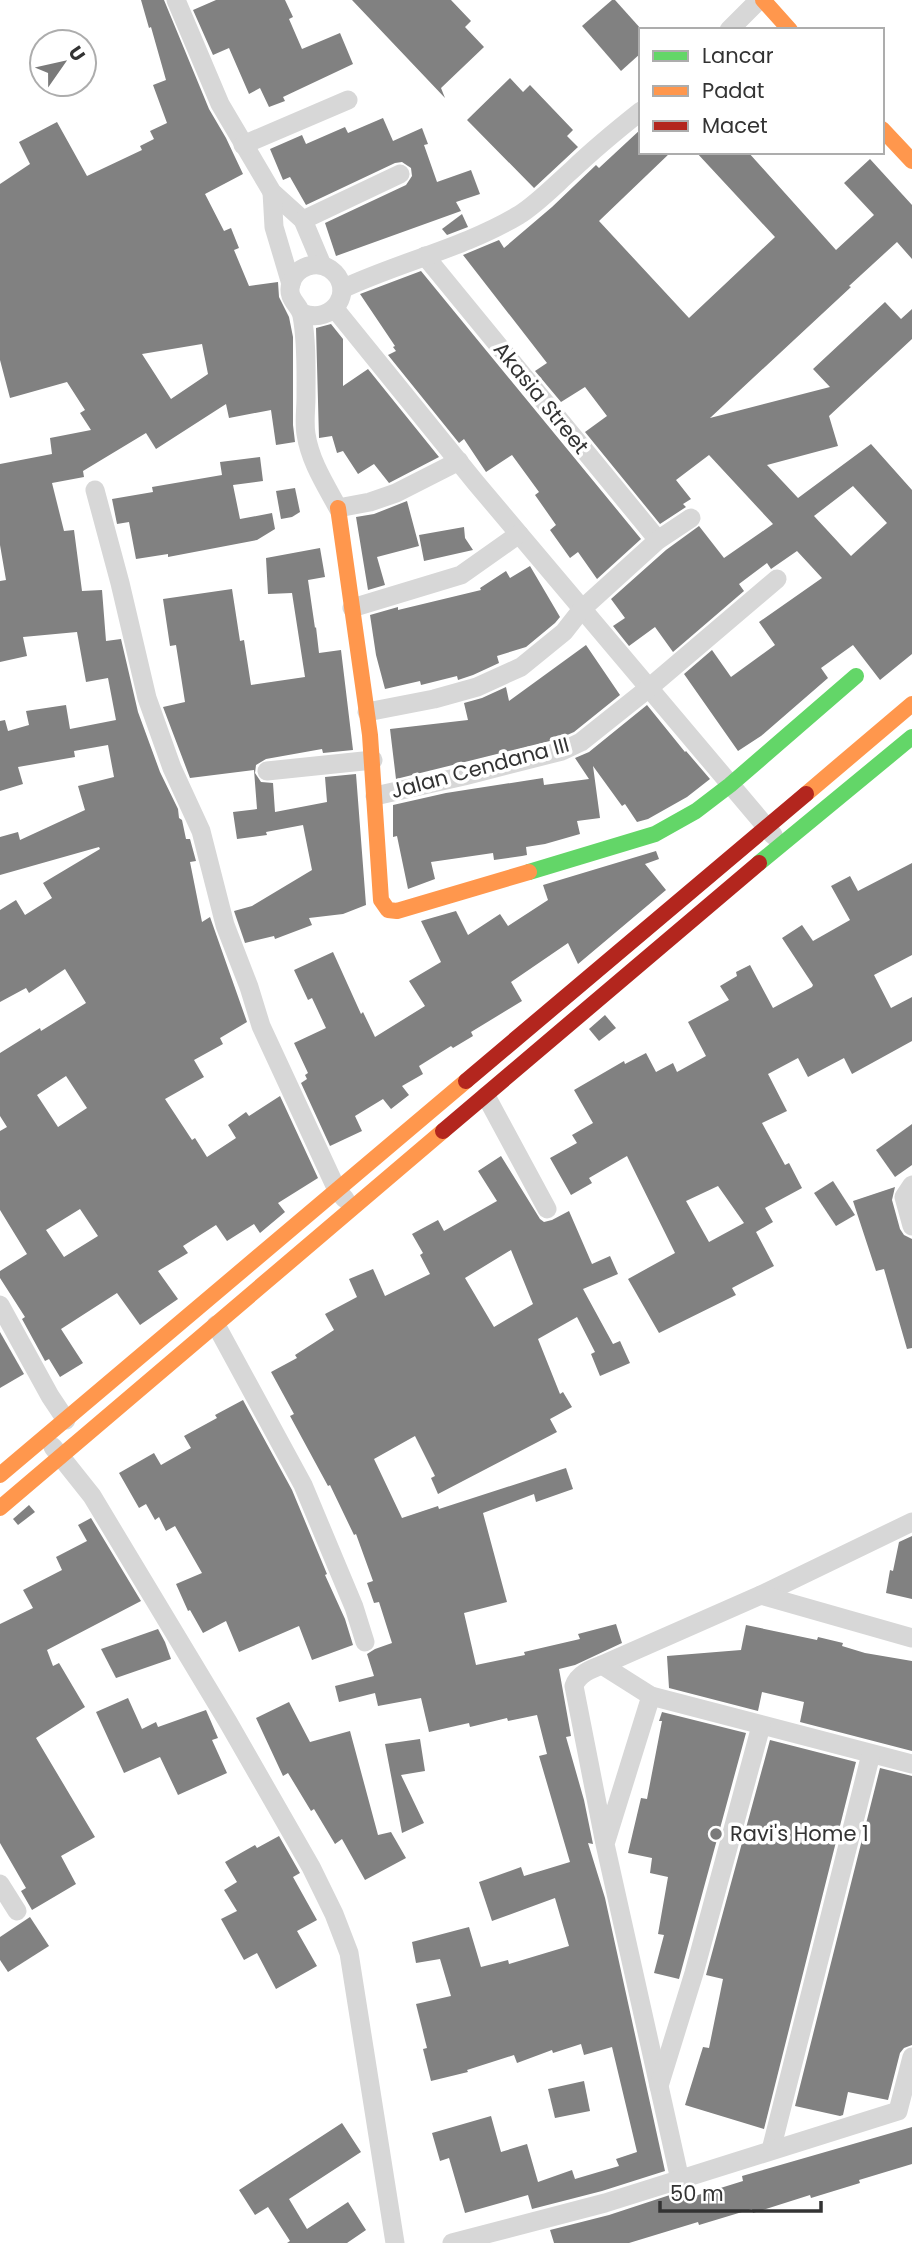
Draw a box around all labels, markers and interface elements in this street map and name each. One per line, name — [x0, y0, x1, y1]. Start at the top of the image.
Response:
north arrow — [28, 28, 98, 98]
legend — [639, 28, 884, 154]
text: U — [62, 41, 92, 67]
text: Lancar — [702, 41, 774, 70]
text: Padat — [702, 76, 764, 105]
text: Macet — [702, 111, 768, 140]
street label: Akasia Street — [487, 335, 596, 460]
street label: Jalan Cendana III — [387, 730, 572, 805]
place label: Ravi's Home 1 — [730, 1819, 869, 1848]
marker: Ravi's Home 1 — [708, 1826, 724, 1842]
scale bar — [660, 2170, 821, 2214]
text: 50 m — [670, 2179, 724, 2208]

